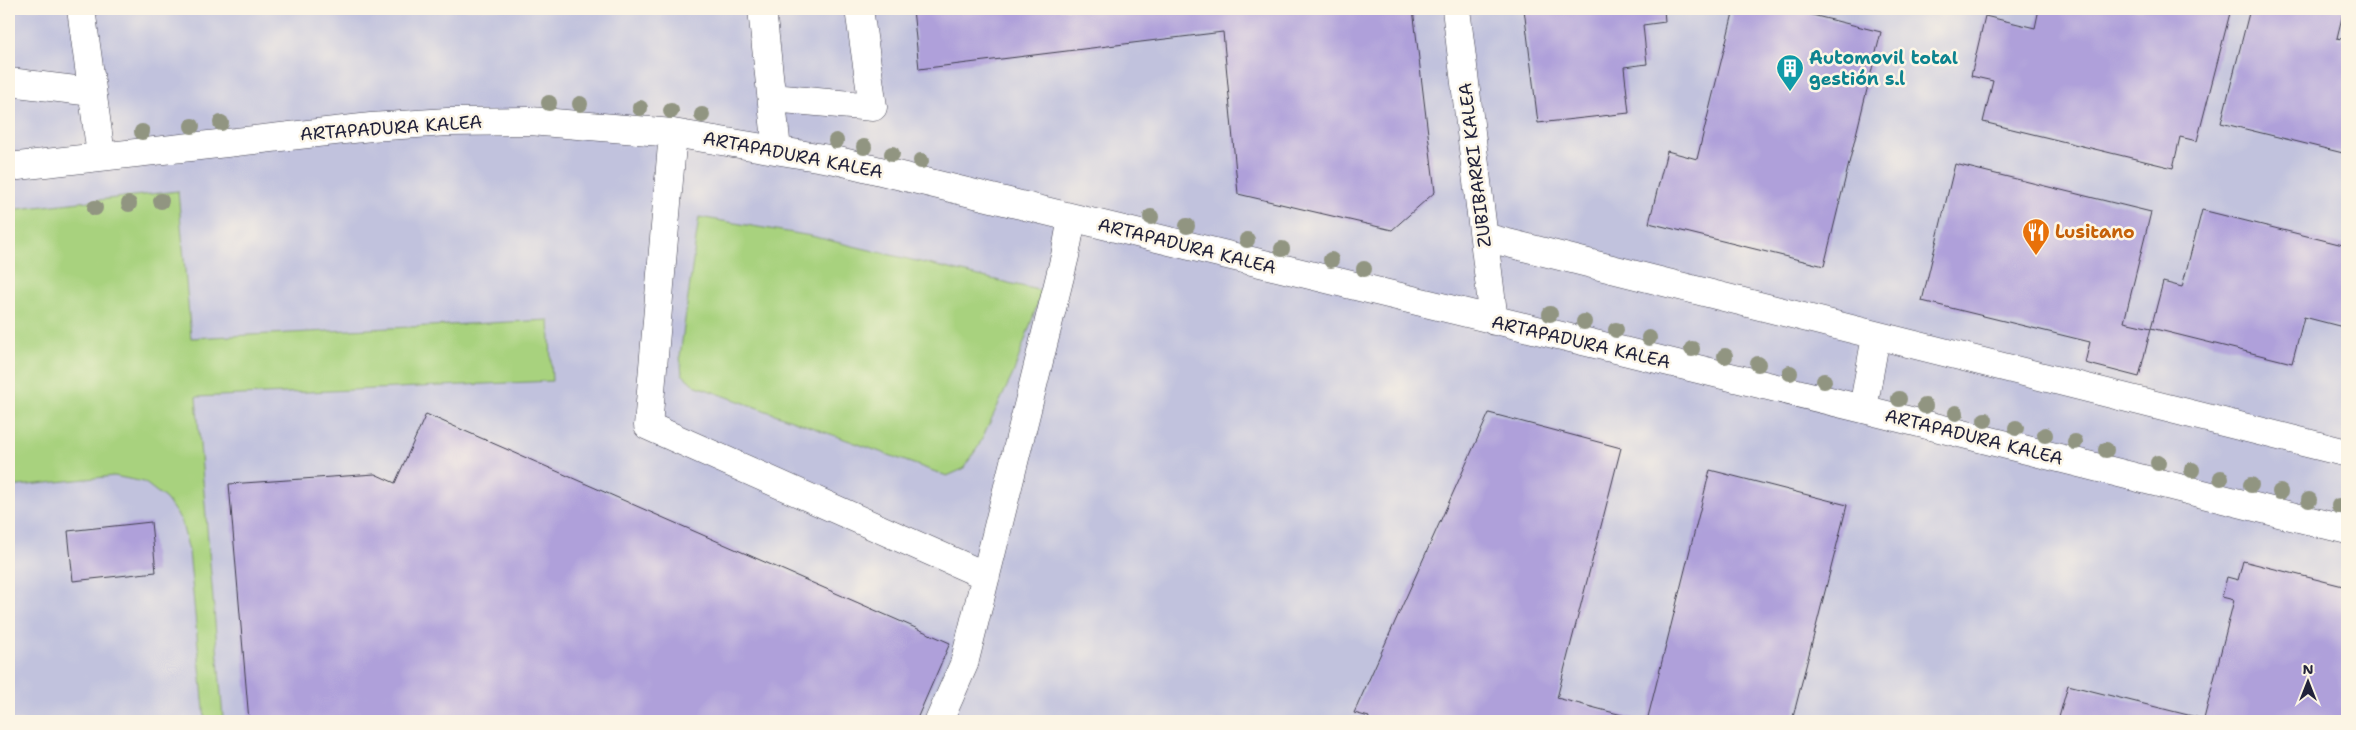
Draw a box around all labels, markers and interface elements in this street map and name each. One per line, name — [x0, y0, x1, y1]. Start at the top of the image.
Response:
place label: Automovil total gestión s.l — [1809, 46, 1958, 91]
building icon: Automovil total gestión s.l — [1775, 53, 1805, 92]
street label: ZUBIBARRI KALEA — [1453, 81, 1497, 249]
street label: ARTAPADURA KALEA — [299, 110, 483, 146]
street label: ARTAPADURA KALEA — [701, 126, 885, 184]
street label: ARTAPADURA KALEA — [1095, 212, 1279, 280]
restaurant icon: Lusitano — [2021, 217, 2051, 256]
place label: Lusitano — [2055, 220, 2135, 244]
street label: ARTAPADURA KALEA — [1489, 310, 1673, 374]
street label: ARTAPADURA KALEA — [1882, 403, 2066, 471]
north arrow — [2284, 658, 2334, 708]
text: N — [2302, 660, 2314, 678]

